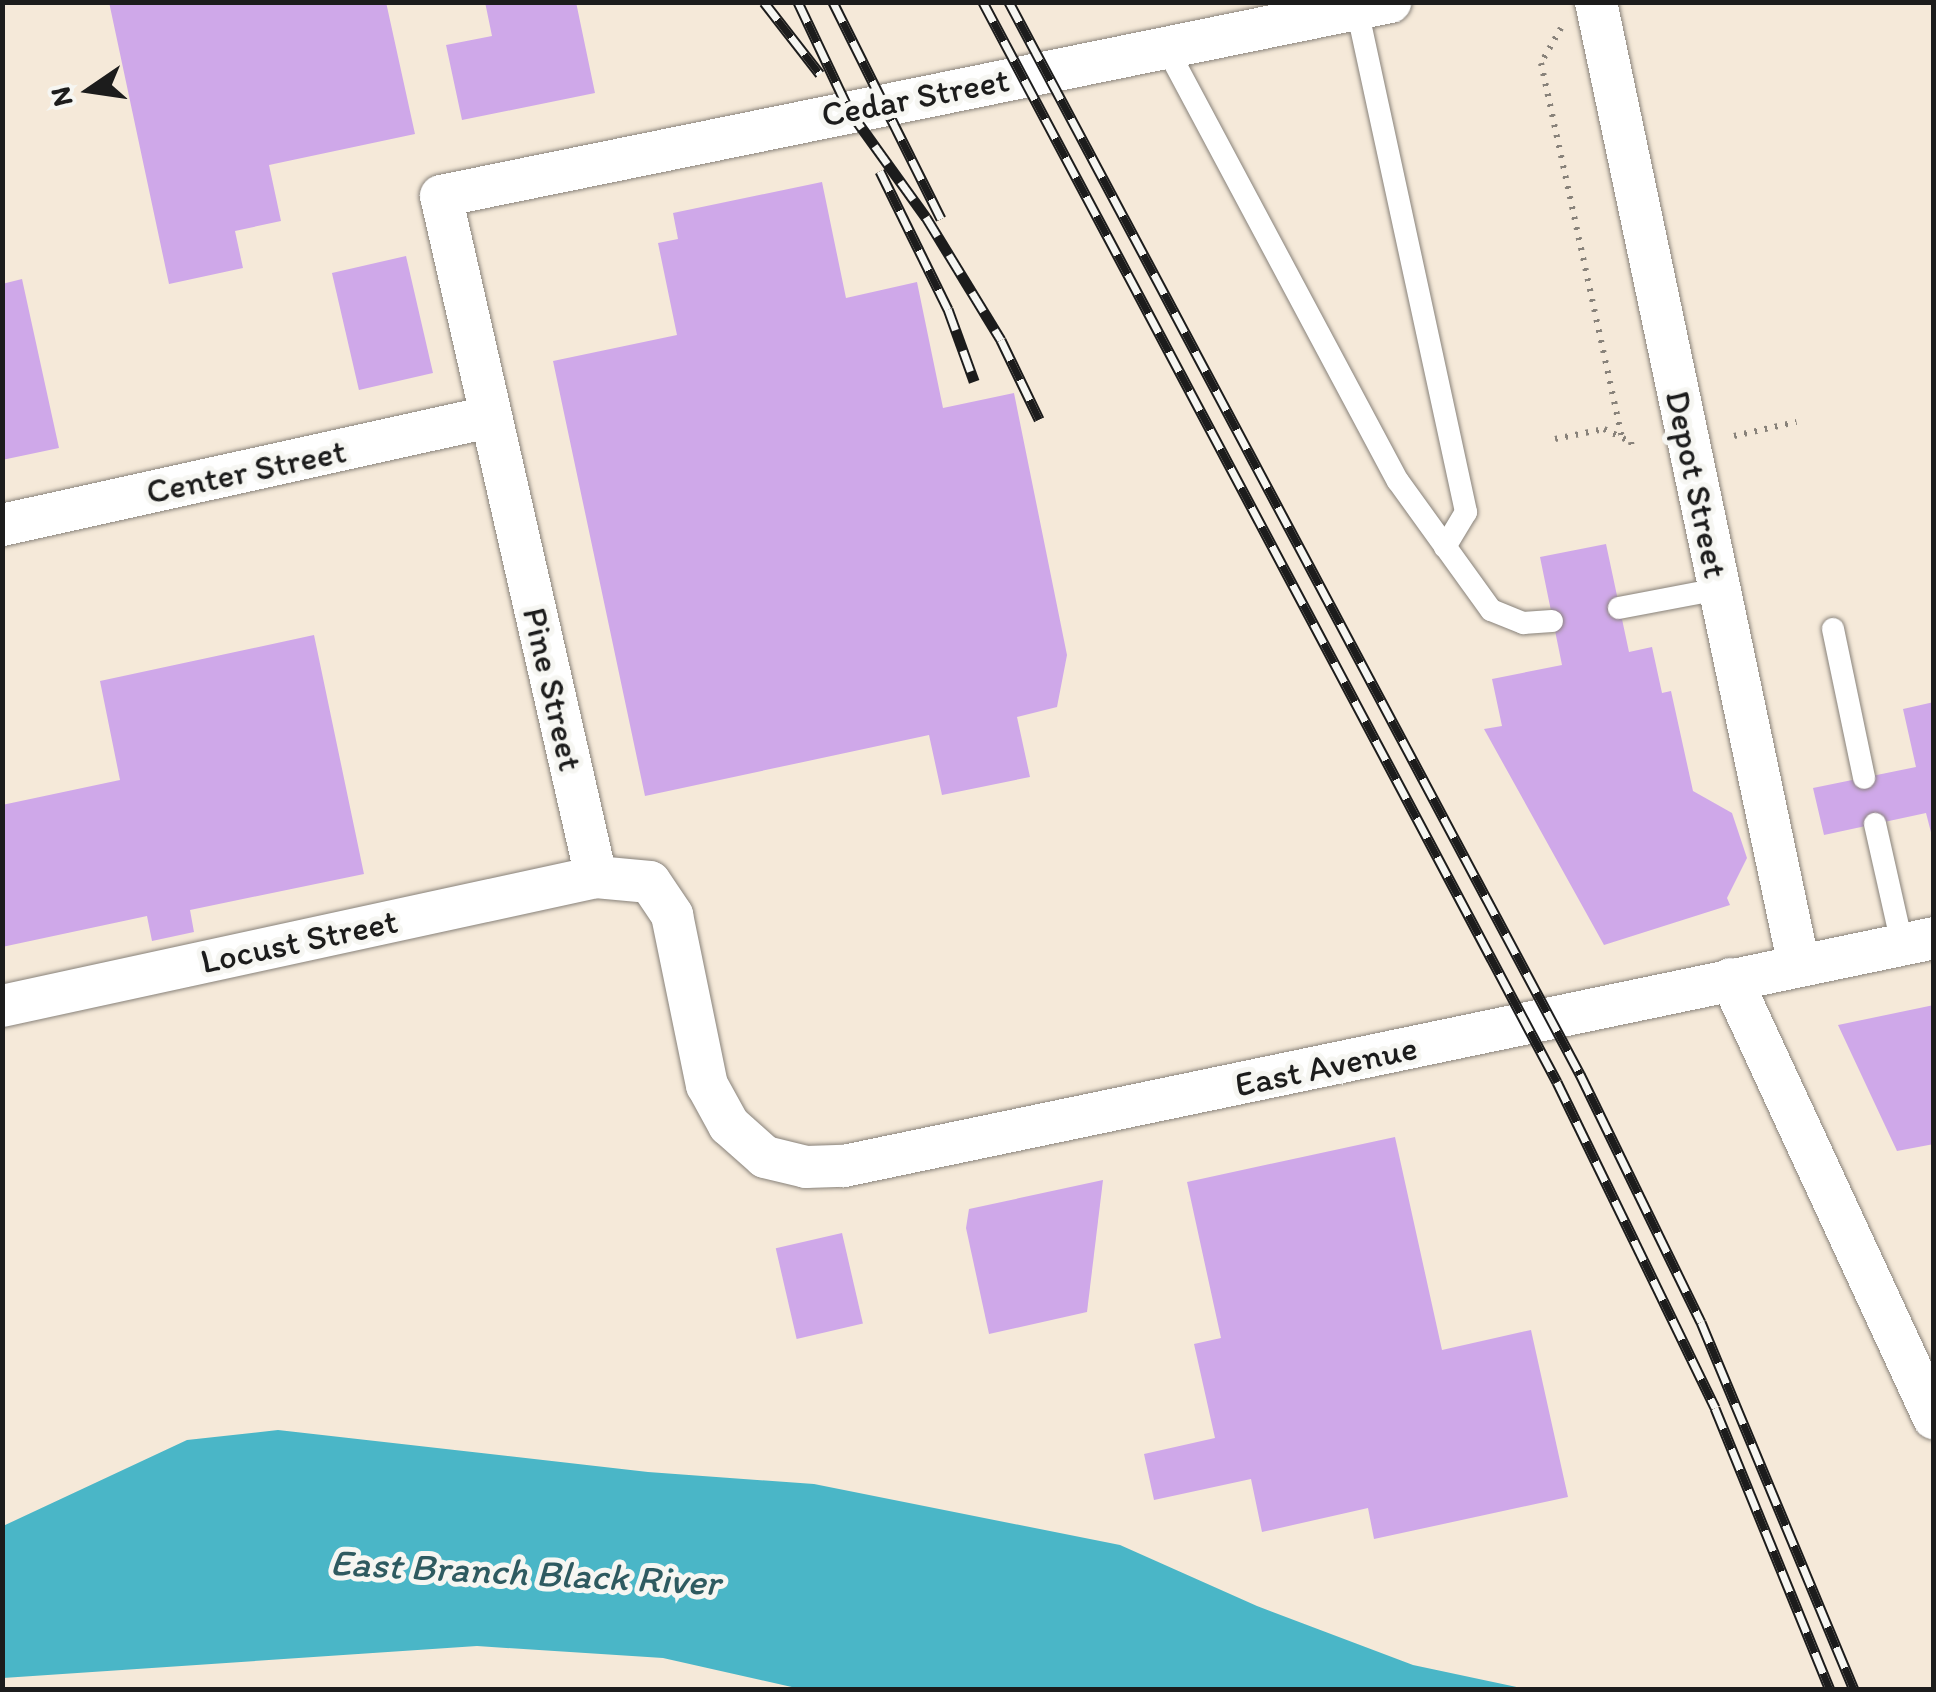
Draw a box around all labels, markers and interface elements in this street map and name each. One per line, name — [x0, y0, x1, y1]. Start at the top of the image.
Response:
north arrow — [40, 40, 140, 140]
street label: Cedar Street — [818, 58, 1012, 136]
text: N — [42, 84, 79, 110]
street label: Depot Street — [1657, 387, 1737, 581]
street label: Center Street — [142, 429, 350, 513]
street label: Pine Street — [514, 604, 592, 774]
street label: Locust Street — [197, 900, 401, 982]
street label: East Avenue — [1232, 1026, 1420, 1106]
water label: East Branch Black River — [329, 1540, 721, 1606]

